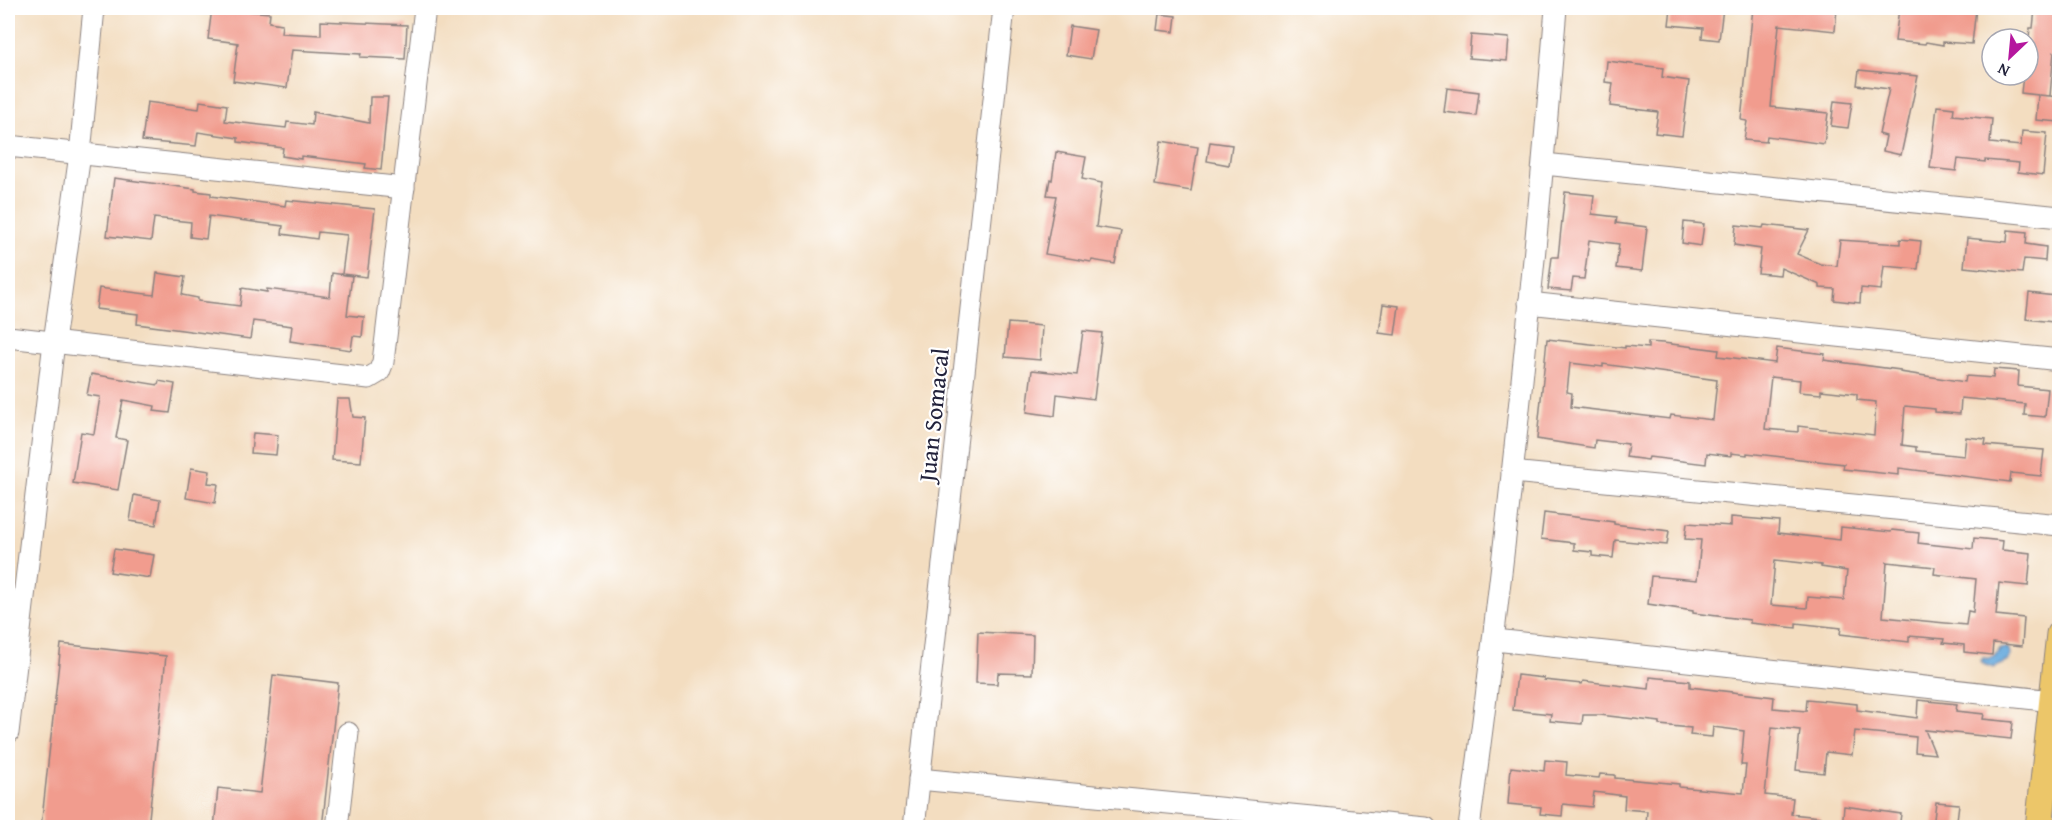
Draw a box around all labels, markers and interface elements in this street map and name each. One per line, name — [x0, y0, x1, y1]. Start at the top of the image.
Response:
north arrow — [1980, 27, 2040, 87]
text: N — [1993, 57, 2013, 84]
street label: Juan Somacal — [909, 346, 958, 487]

